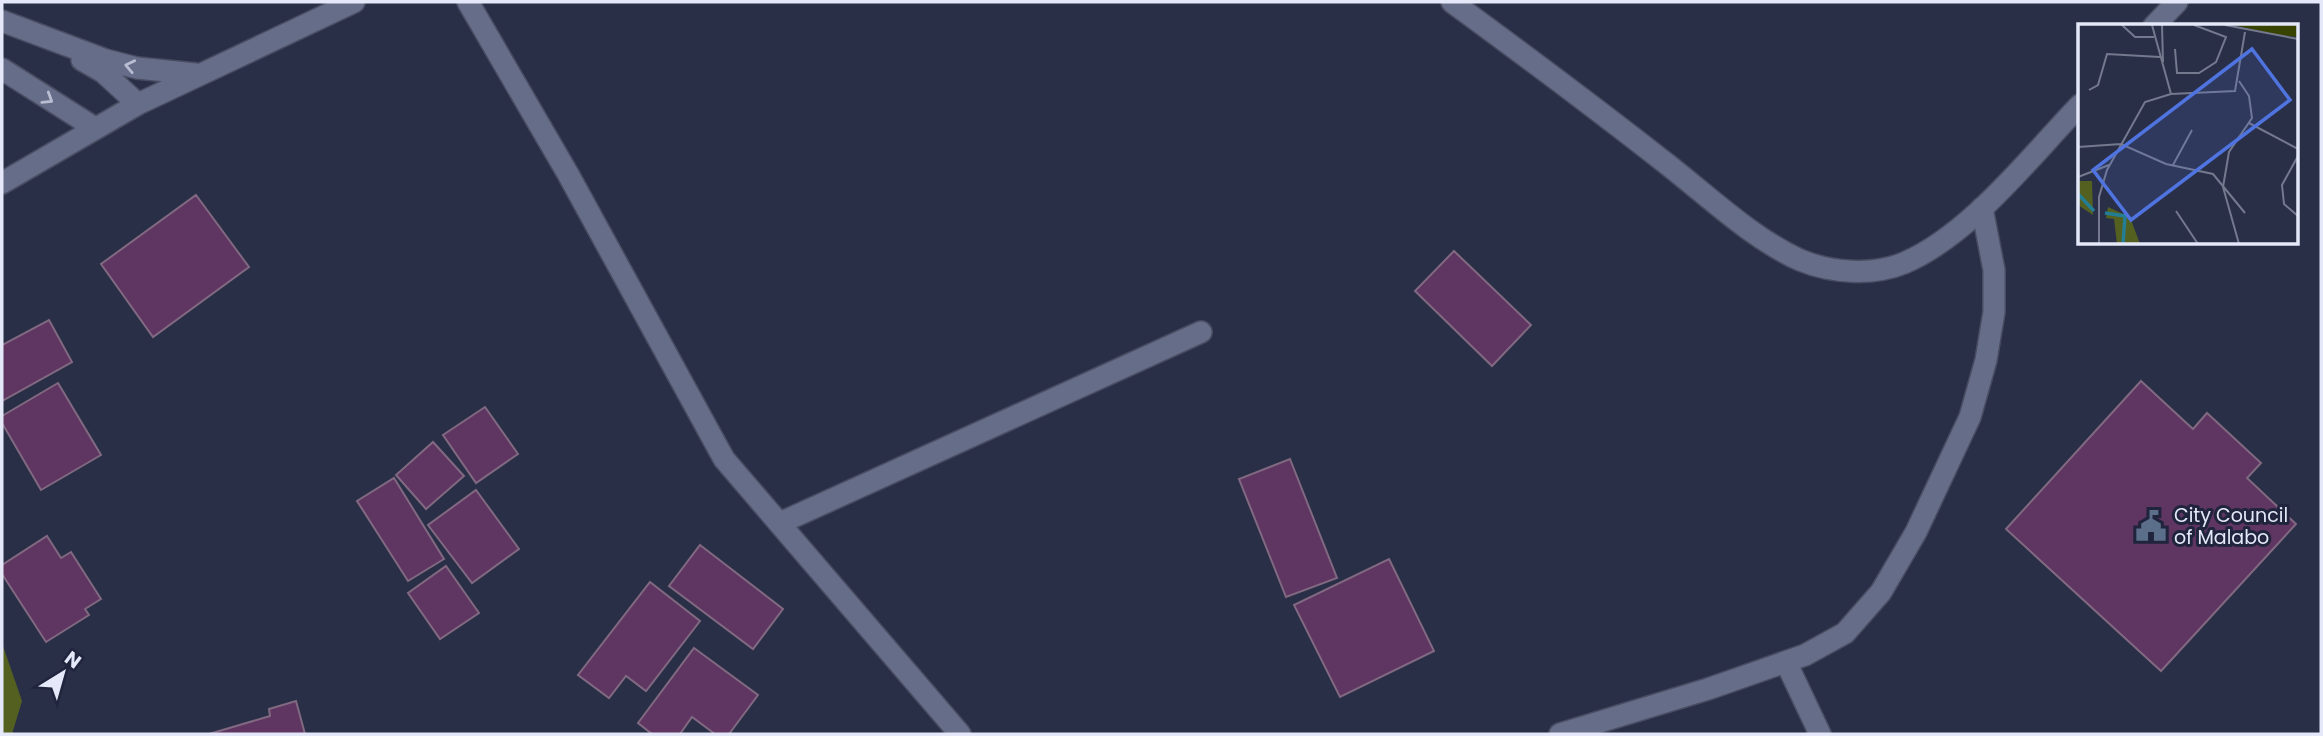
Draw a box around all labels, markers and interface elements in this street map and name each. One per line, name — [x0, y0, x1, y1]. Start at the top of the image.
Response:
inset map — [2078, 24, 2298, 245]
one-way arrow — [124, 59, 136, 74]
one-way arrow — [41, 90, 54, 103]
place label: City Council of Malabo — [2174, 502, 2288, 551]
public building icon: City Council of Malabo — [2134, 509, 2168, 543]
north arrow — [28, 638, 98, 708]
text: N — [59, 645, 87, 675]

